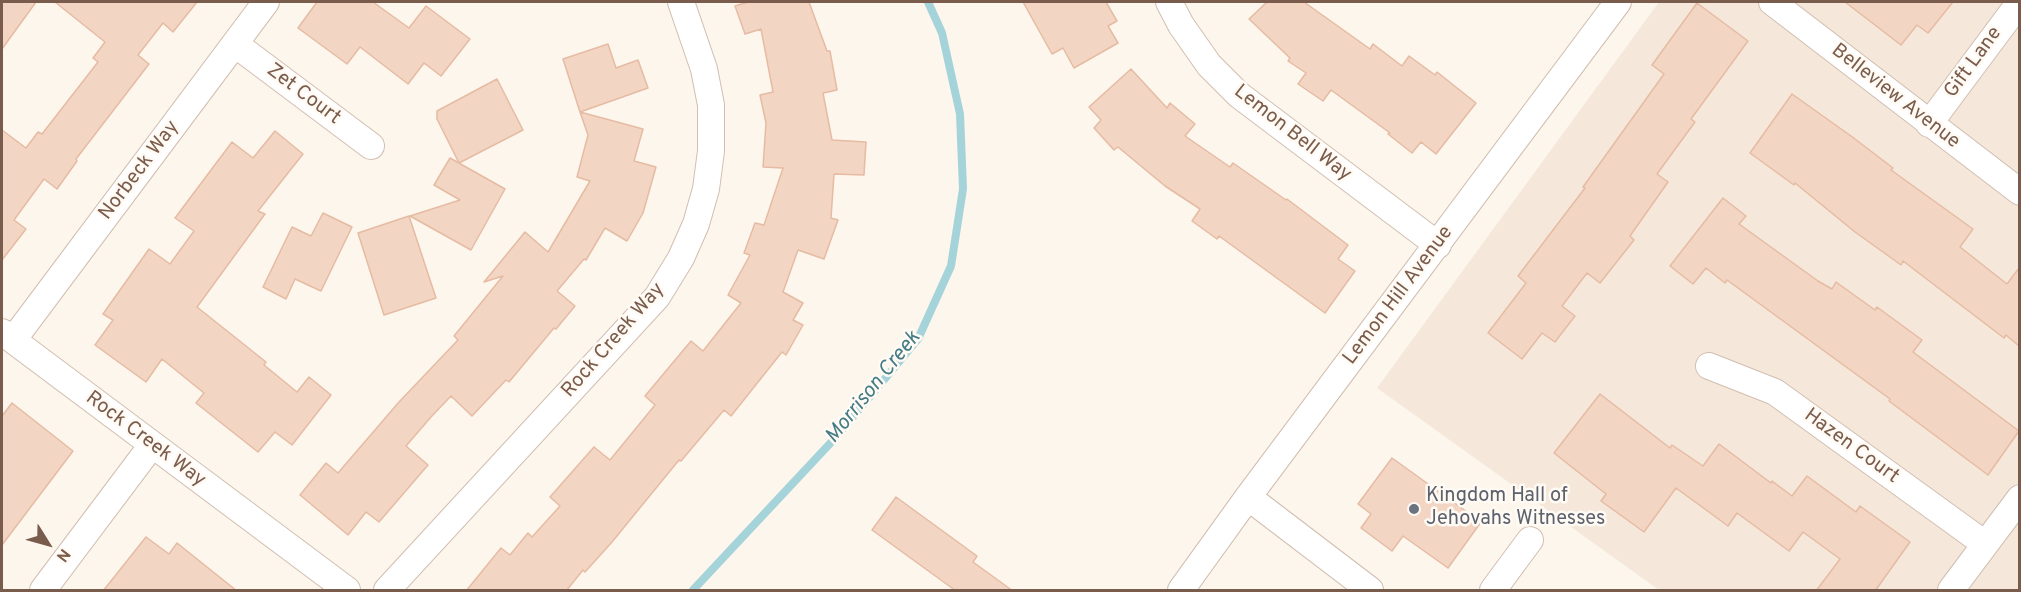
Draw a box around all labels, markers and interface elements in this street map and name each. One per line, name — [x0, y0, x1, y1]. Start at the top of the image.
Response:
street label: Gift Lane — [1940, 23, 2008, 103]
street label: Belleview Avenue — [1826, 39, 1964, 155]
street label: Zet Court — [261, 59, 345, 131]
street label: Lemon Bell Way — [1228, 81, 1356, 187]
street label: Norbeck Way — [95, 117, 185, 225]
street label: Lemon Hill Avenue — [1339, 222, 1459, 370]
street label: Rock Creek Way — [558, 279, 670, 403]
water label: Morrison Creek — [821, 327, 927, 449]
street label: Rock Creek Way — [80, 387, 210, 493]
street label: Hazen Court — [1799, 404, 1903, 490]
place label: Kingdom Hall of Jehovahs Witnesses — [1426, 485, 1605, 532]
marker: Kingdom Hall of Jehovahs Witnesses — [1407, 502, 1421, 516]
north arrow — [18, 514, 78, 574]
text: N — [51, 544, 74, 565]

